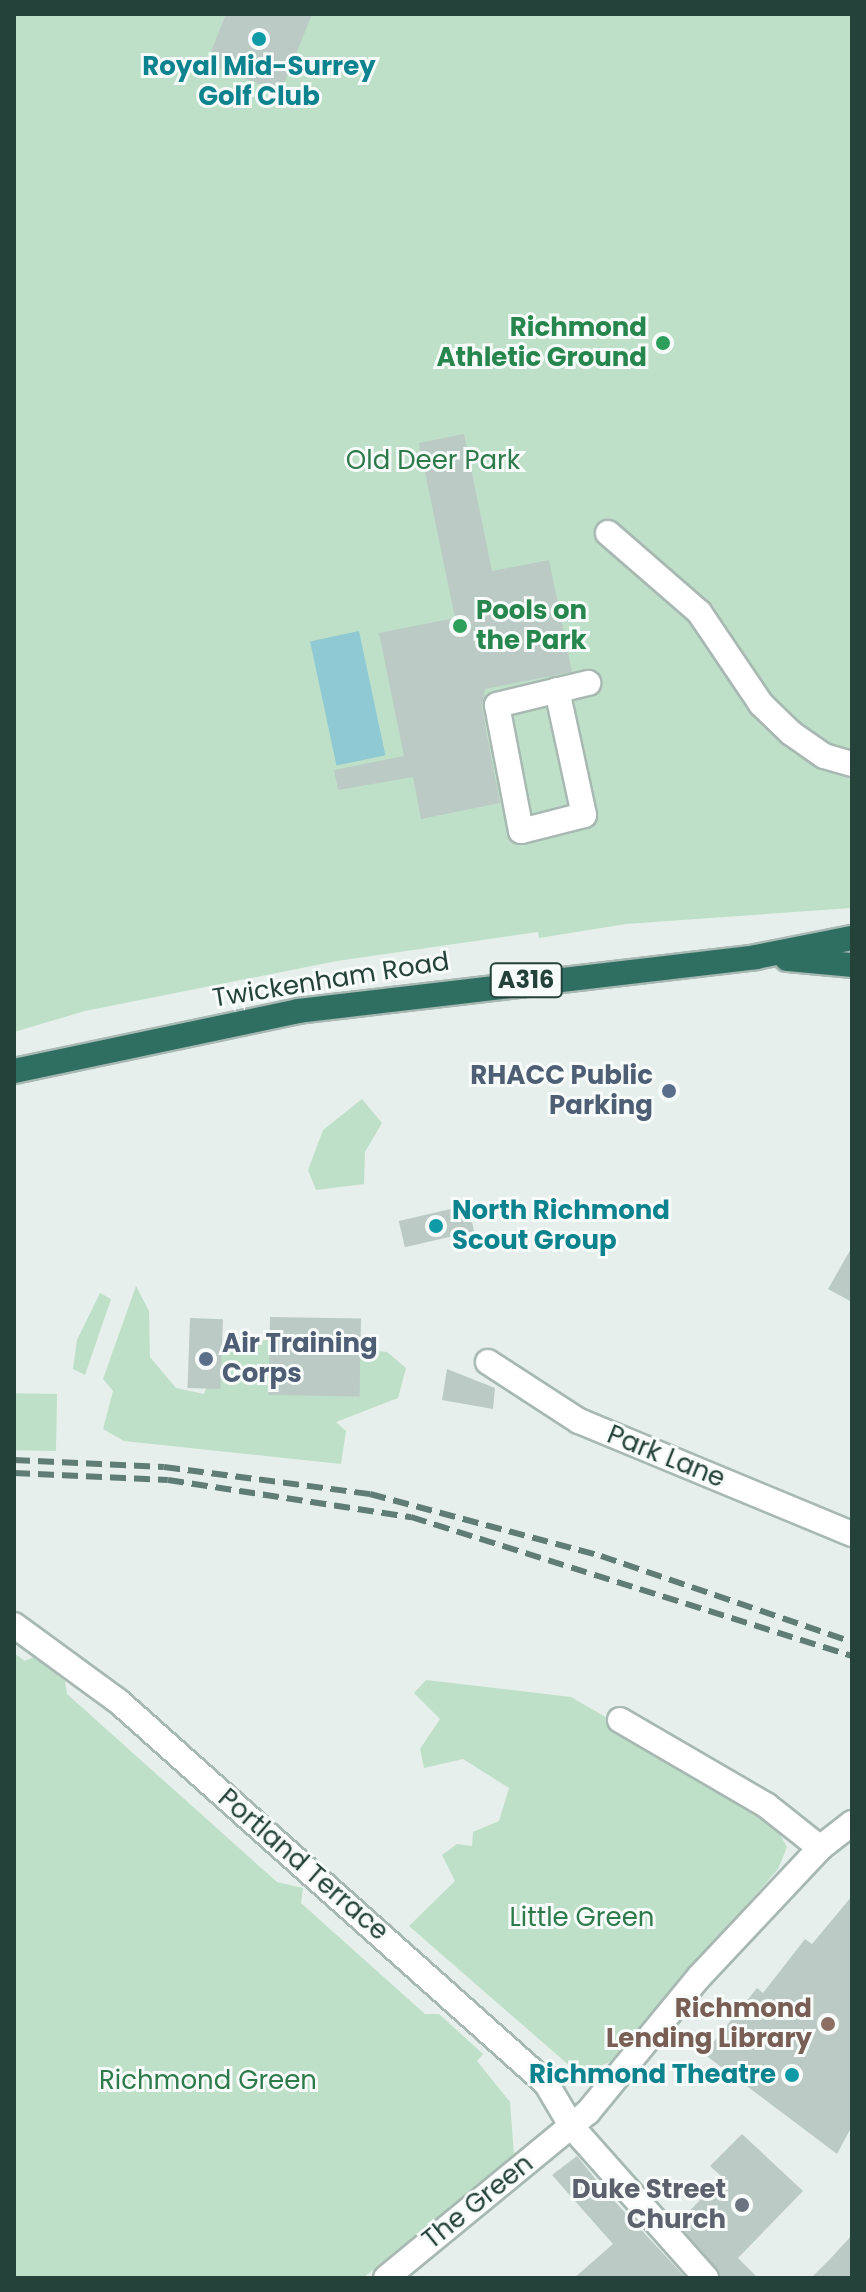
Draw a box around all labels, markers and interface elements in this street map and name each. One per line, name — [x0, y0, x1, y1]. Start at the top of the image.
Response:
marker: Royal Mid-Surrey Golf Club — [250, 30, 268, 48]
place label: Royal Mid-Surrey Golf Club — [142, 51, 376, 112]
place label: Richmond Athletic Ground — [436, 312, 647, 374]
marker: Richmond Athletic Ground — [654, 334, 672, 352]
park label: Old Deer Park — [346, 445, 520, 477]
place label: Pools on the Park — [476, 595, 587, 656]
marker: Pools on the Park — [451, 617, 469, 635]
street label: Twickenham Road — [210, 946, 452, 1014]
road number: A316 — [488, 960, 564, 1000]
place label: RHACC Public Parking — [470, 1060, 653, 1122]
marker: RHACC Public Parking — [660, 1082, 678, 1100]
place label: North Richmond Scout Group — [452, 1195, 670, 1256]
marker: North Richmond Scout Group — [427, 1217, 445, 1235]
place label: Air Training Corps — [222, 1328, 378, 1390]
marker: Air Training Corps — [197, 1350, 215, 1368]
street label: Park Lane — [603, 1419, 729, 1495]
street label: Portland Terrace — [212, 1783, 394, 1947]
park label: Little Green — [510, 1902, 654, 1934]
place label: Richmond Lending Library — [606, 1993, 812, 2054]
marker: Richmond Lending Library — [819, 2015, 837, 2033]
place label: Richmond Theatre — [529, 2059, 776, 2091]
park label: Richmond Green — [99, 2065, 317, 2097]
marker: Richmond Theatre — [783, 2066, 801, 2084]
street label: The Green — [417, 2148, 539, 2256]
place label: Duke Street Church — [572, 2174, 726, 2236]
marker: Duke Street Church — [733, 2196, 751, 2214]

